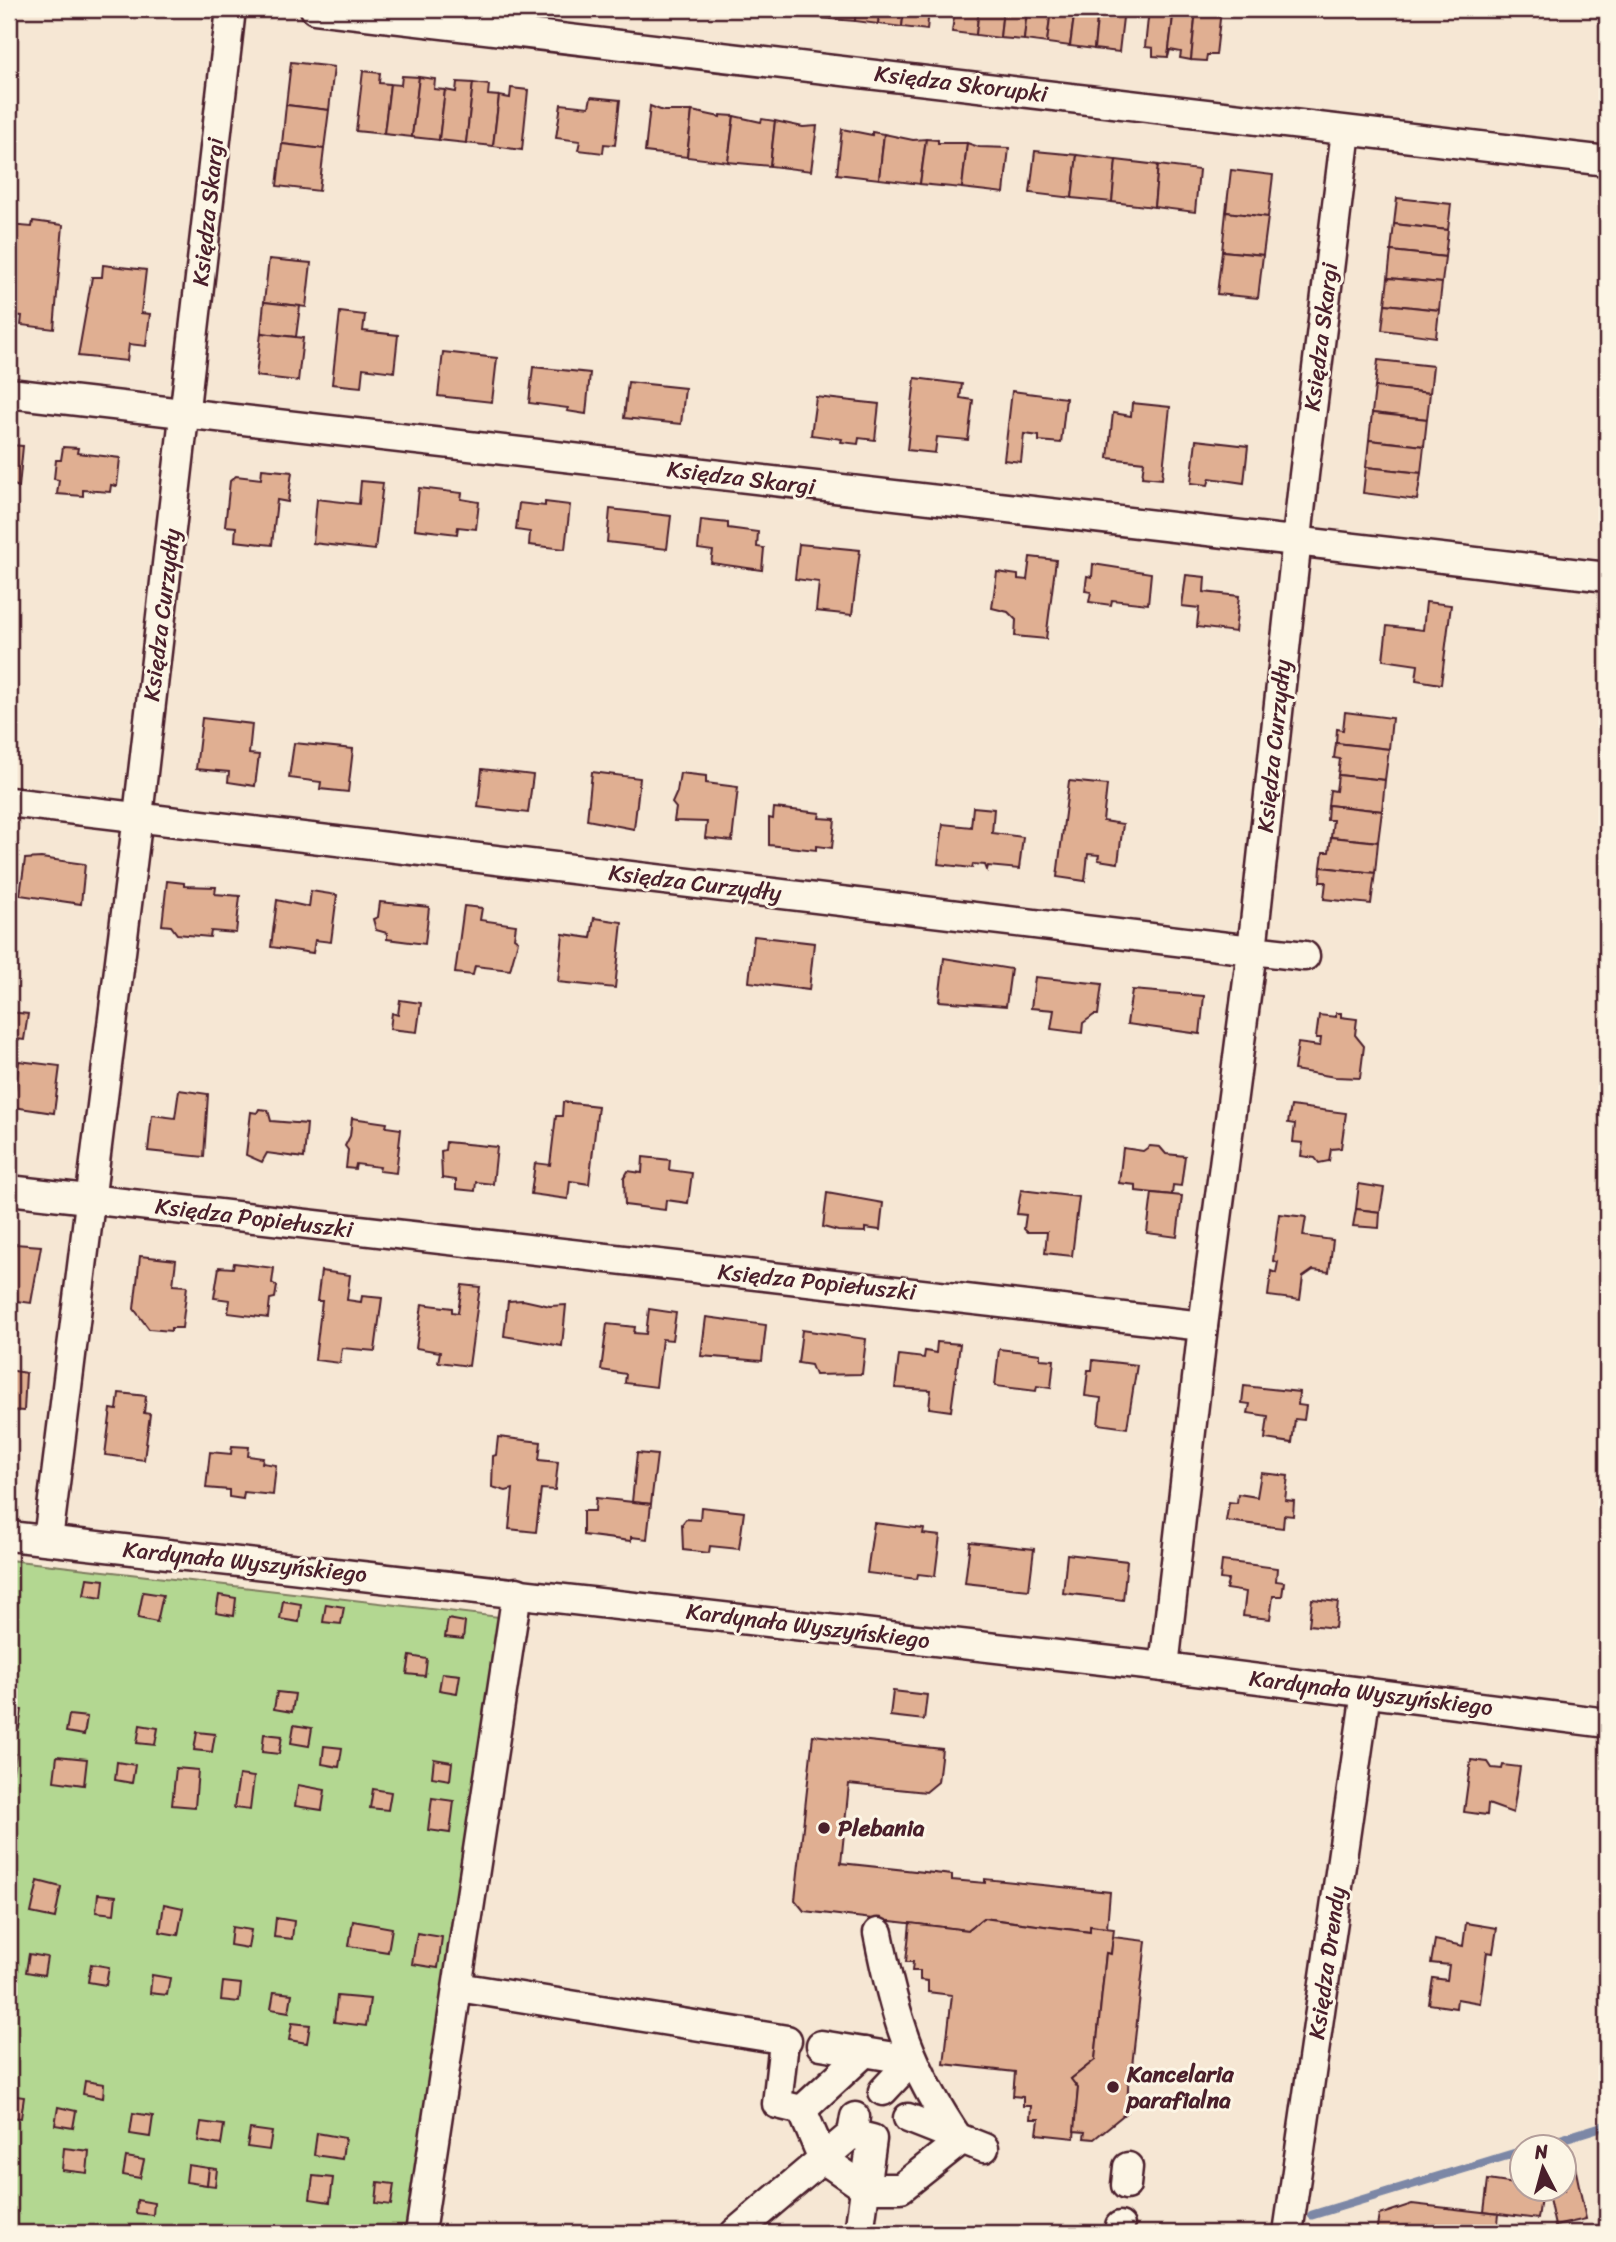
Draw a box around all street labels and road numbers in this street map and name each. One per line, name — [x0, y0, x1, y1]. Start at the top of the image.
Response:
street label: Księdza Skorupki — [872, 53, 1050, 115]
street label: Księdza Skargi — [180, 135, 236, 288]
street label: Księdza Skargi — [1292, 260, 1350, 413]
street label: Księdza Skargi — [665, 449, 818, 507]
street label: Księdza Curzydły — [131, 526, 193, 704]
street label: Księdza Curzydły — [1245, 657, 1303, 835]
street label: Księdza Curzydły — [606, 852, 784, 914]
street label: Księdza Popiełuszki — [153, 1186, 356, 1251]
street label: Księdza Popiełuszki — [716, 1251, 919, 1313]
street label: Kardynała Wyszyńskiego — [121, 1529, 369, 1595]
street label: Kardynała Wyszyńskiego — [684, 1591, 932, 1661]
street label: Kardynała Wyszyńskiego — [1247, 1658, 1495, 1728]
street label: Księdza Drendy — [1296, 1884, 1358, 2042]

